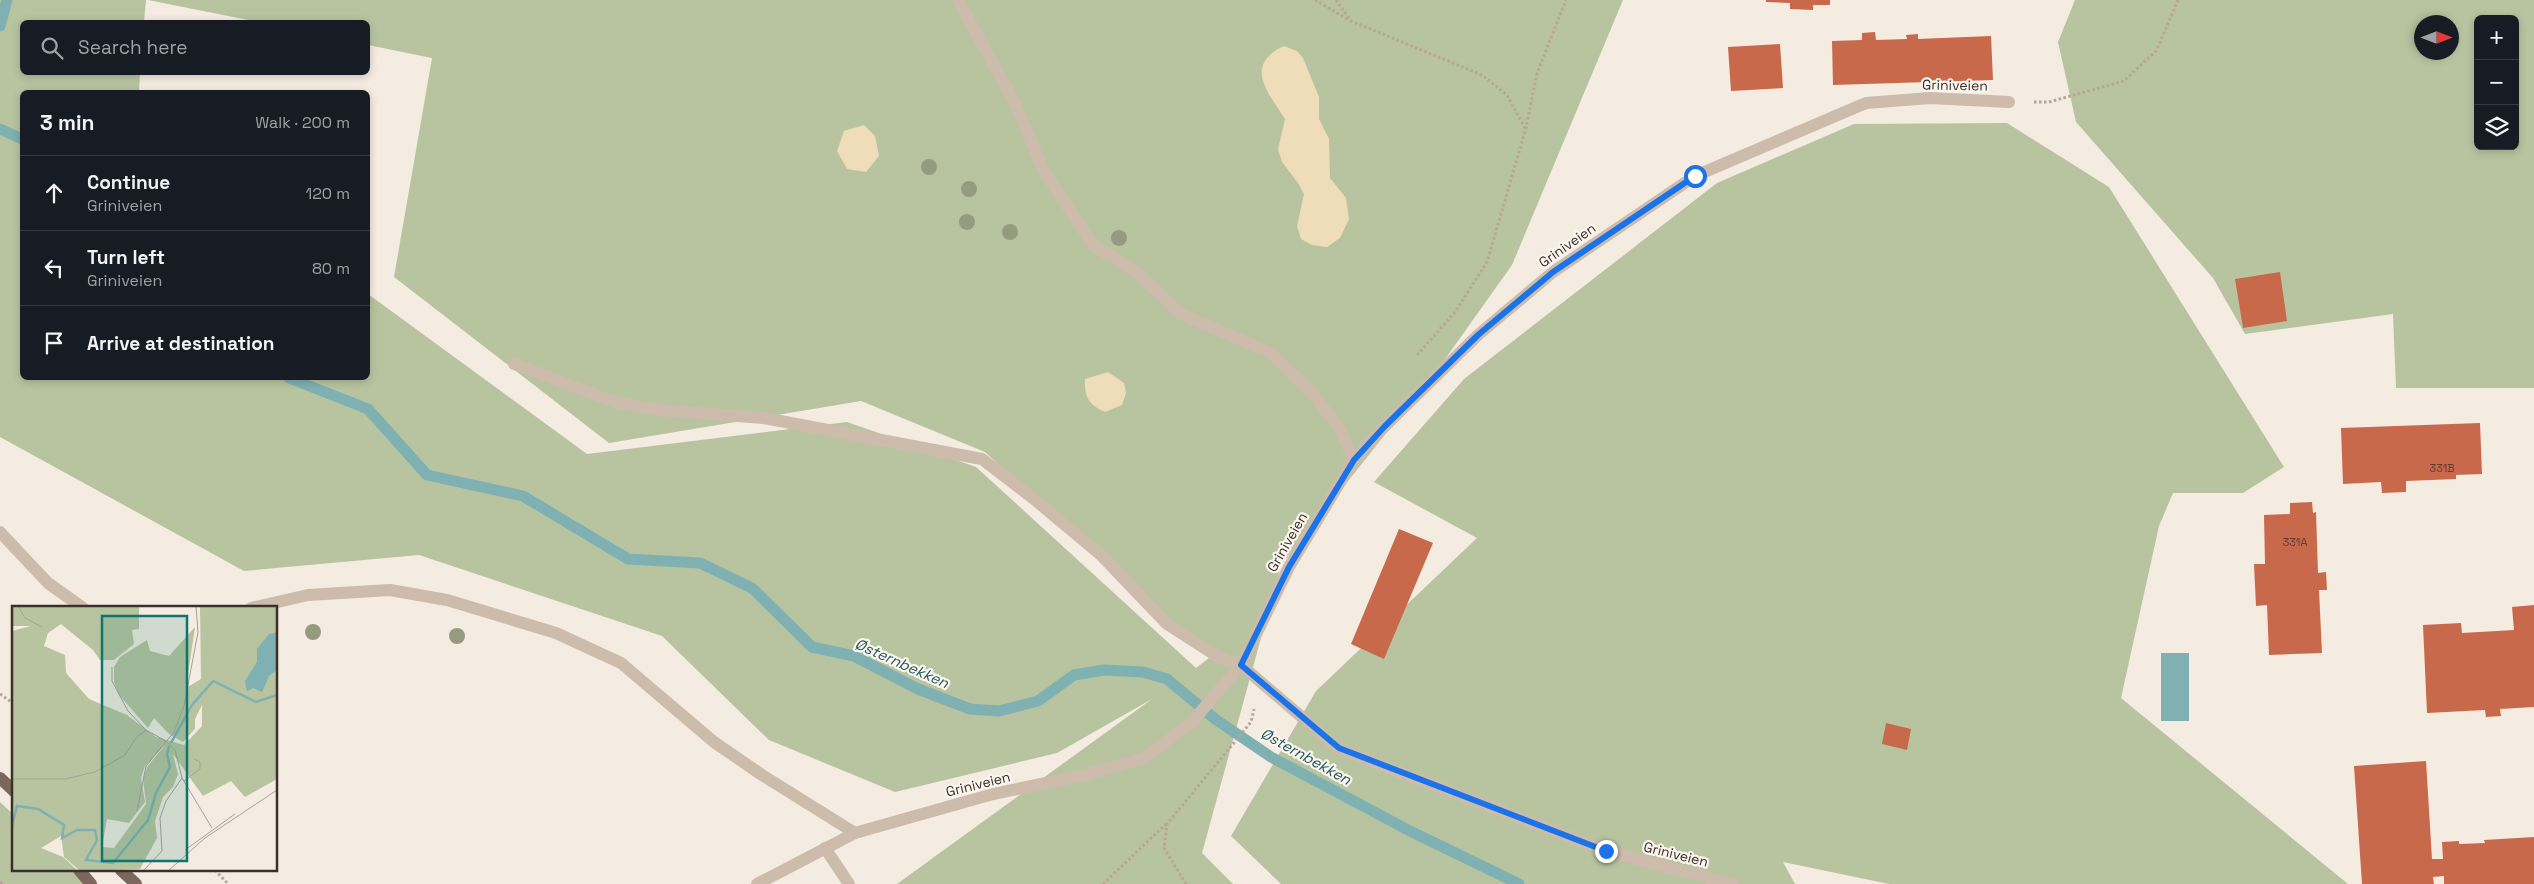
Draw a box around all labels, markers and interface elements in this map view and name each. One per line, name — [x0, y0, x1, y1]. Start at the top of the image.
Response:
north arrow — [2414, 15, 2459, 60]
map controls — [2474, 15, 2519, 150]
button: + — [2474, 15, 2519, 60]
search box — [20, 20, 370, 75]
icon: search — [38, 34, 66, 62]
text: Search here — [78, 35, 188, 60]
button: − — [2474, 60, 2519, 105]
street label: Griniveien — [1922, 75, 1988, 95]
button: layers — [2474, 105, 2519, 150]
text: 3 min — [40, 109, 95, 136]
text: Walk · 200 m — [255, 112, 350, 133]
route start — [1684, 165, 1707, 188]
text: Continue — [87, 170, 170, 195]
icon: ahead — [40, 179, 68, 207]
text: 120 m — [306, 183, 350, 204]
text: Griniveien — [87, 195, 162, 216]
street label: Griniveien — [1535, 219, 1599, 271]
text: Turn left — [87, 245, 165, 270]
icon: left — [40, 254, 68, 282]
text: 80 m — [312, 258, 350, 279]
text: Griniveien — [87, 270, 162, 291]
icon: arrive — [40, 329, 68, 357]
text: Arrive at destination — [87, 331, 275, 356]
house number: 331B — [2430, 461, 2455, 475]
street label: Griniveien — [1263, 509, 1311, 575]
house number: 331A — [2283, 535, 2307, 549]
inset map — [12, 606, 278, 872]
water label: Østernbekken — [852, 634, 952, 692]
water label: Østernbekken — [1257, 723, 1355, 789]
street label: Griniveien — [944, 767, 1012, 801]
street label: Griniveien — [1642, 837, 1710, 871]
route end — [1595, 840, 1618, 863]

